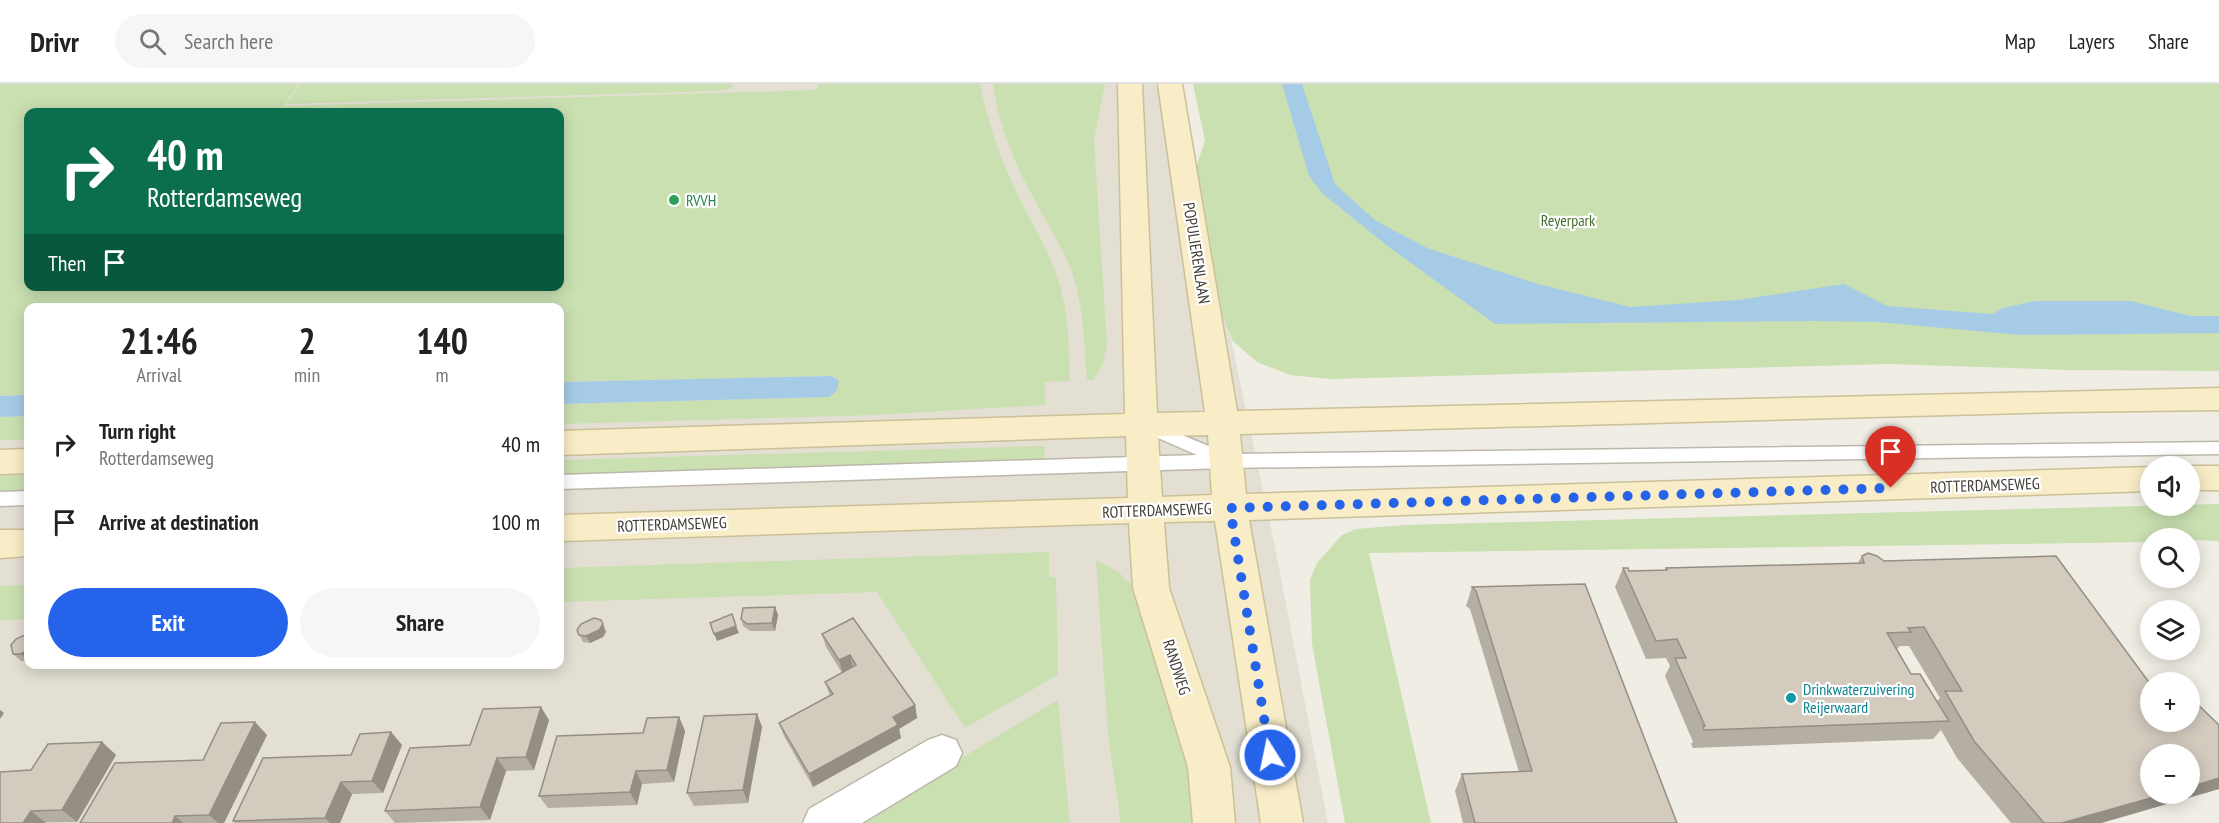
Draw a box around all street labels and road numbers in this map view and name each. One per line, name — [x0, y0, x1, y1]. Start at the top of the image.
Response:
street label: POPULIERENLAAN — [1179, 201, 1215, 305]
street label: ROTTERDAMSEWEG — [1930, 473, 2040, 497]
street label: ROTTERDAMSEWEG — [1102, 498, 1212, 522]
street label: ROTTERDAMSEWEG — [617, 512, 727, 536]
street label: RANDWEG — [1159, 637, 1195, 697]

